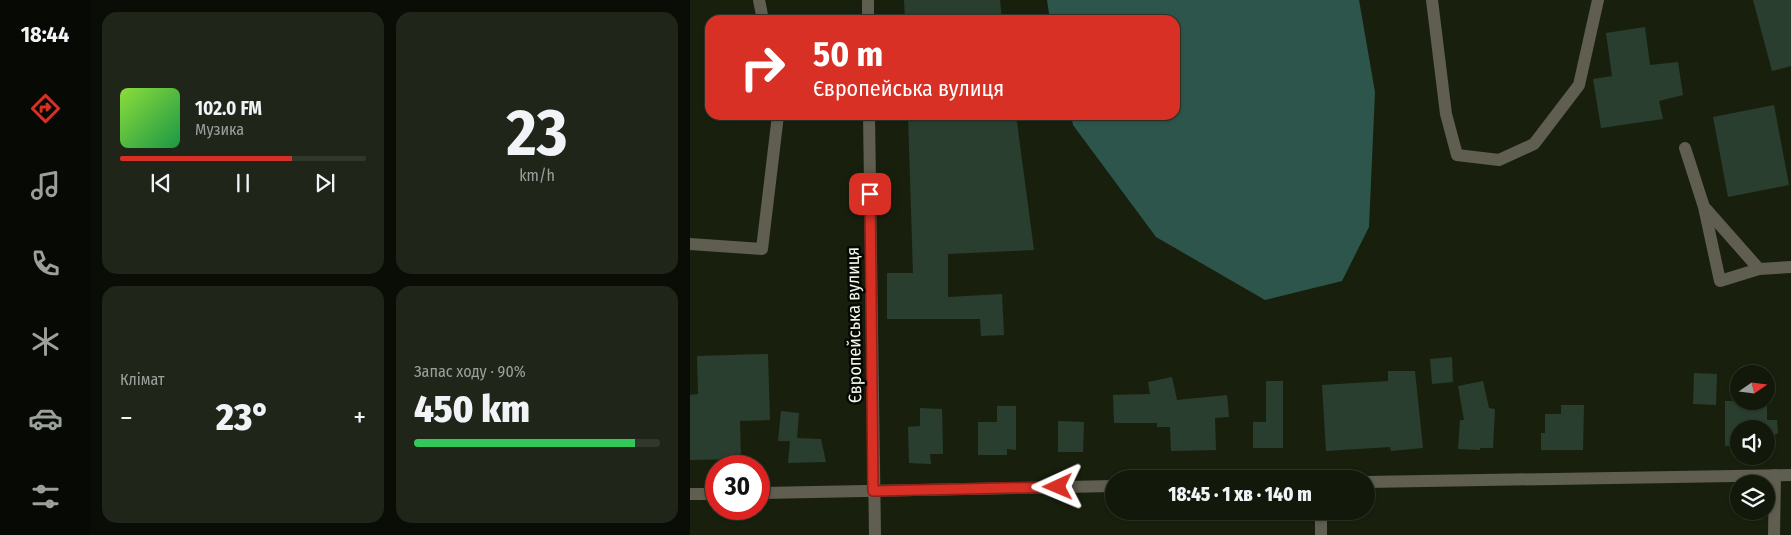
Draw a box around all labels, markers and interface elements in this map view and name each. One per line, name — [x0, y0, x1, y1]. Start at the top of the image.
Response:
text: 18:44 — [21, 21, 69, 48]
text: 50 m — [813, 33, 883, 75]
icon: right — [730, 35, 795, 100]
text: Європейська вулиця — [813, 75, 1004, 102]
icon: directions — [28, 91, 63, 126]
text: 23 — [507, 94, 567, 172]
text: 102.0 FM — [195, 97, 262, 120]
text: Музика — [195, 120, 244, 139]
text: km/h — [519, 166, 555, 185]
icon: music — [28, 168, 63, 203]
icon: previous — [147, 169, 175, 197]
icon: pause — [229, 169, 257, 197]
icon: next — [311, 169, 339, 197]
pin — [849, 173, 891, 215]
icon: arrive — [856, 180, 884, 208]
icon: phone — [28, 246, 63, 281]
street label: Європейська вулиця — [842, 247, 866, 403]
icon: climate — [28, 324, 63, 359]
text: Запас ходу · 90% — [414, 362, 526, 381]
north arrow — [1730, 365, 1775, 410]
map controls — [1730, 365, 1775, 520]
text: Клімат — [120, 370, 165, 389]
text: 450 km — [414, 386, 530, 432]
text: 23° — [216, 394, 270, 440]
icon: car — [28, 401, 63, 436]
text: − — [120, 401, 133, 434]
text: + — [353, 401, 366, 434]
button: sound — [1730, 420, 1775, 465]
speed limit sign: 30 — [705, 455, 770, 520]
position arrow — [1031, 460, 1083, 512]
button: layers — [1730, 475, 1775, 520]
icon: filters — [28, 479, 63, 514]
text: 18:45 · 1 хв · 140 m — [1168, 483, 1312, 506]

